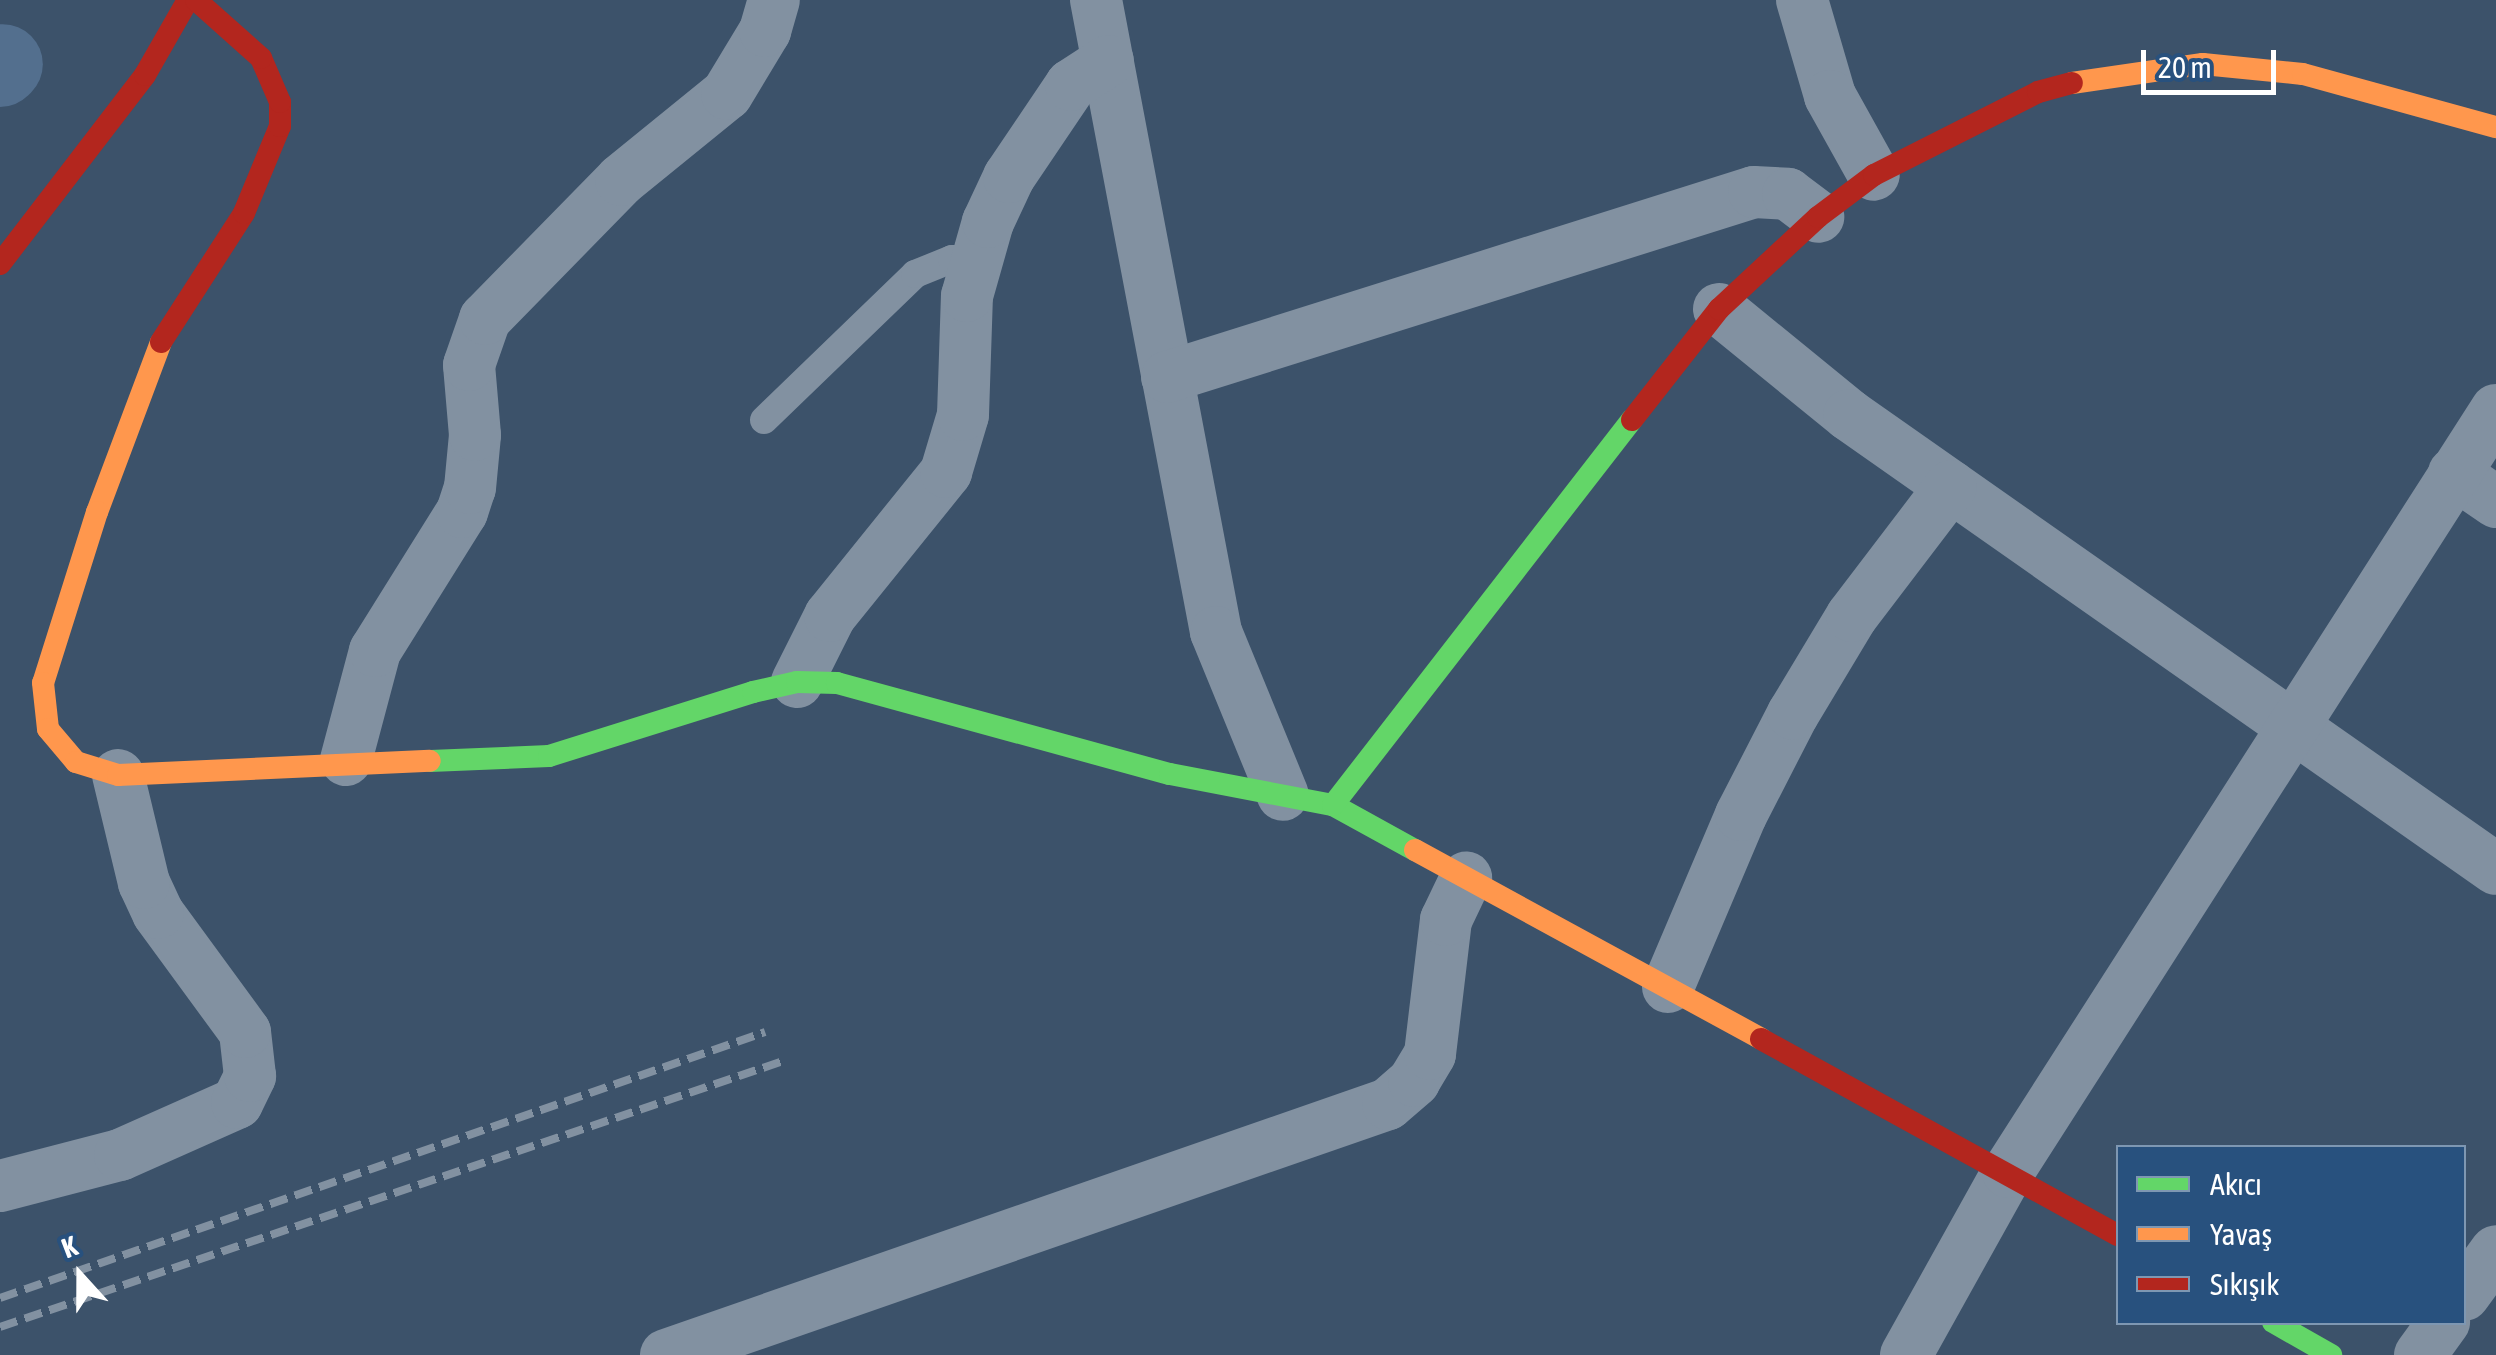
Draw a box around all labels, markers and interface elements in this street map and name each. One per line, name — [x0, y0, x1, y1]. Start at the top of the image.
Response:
scale bar — [2146, 30, 2281, 92]
text: 20 m — [2158, 50, 2212, 84]
legend — [2116, 1145, 2466, 1325]
text: Akıcı — [2210, 1167, 2262, 1201]
text: Yavaş — [2210, 1217, 2272, 1251]
north arrow — [30, 1225, 130, 1325]
text: K — [57, 1230, 81, 1264]
text: Sıkışık — [2210, 1267, 2279, 1301]

